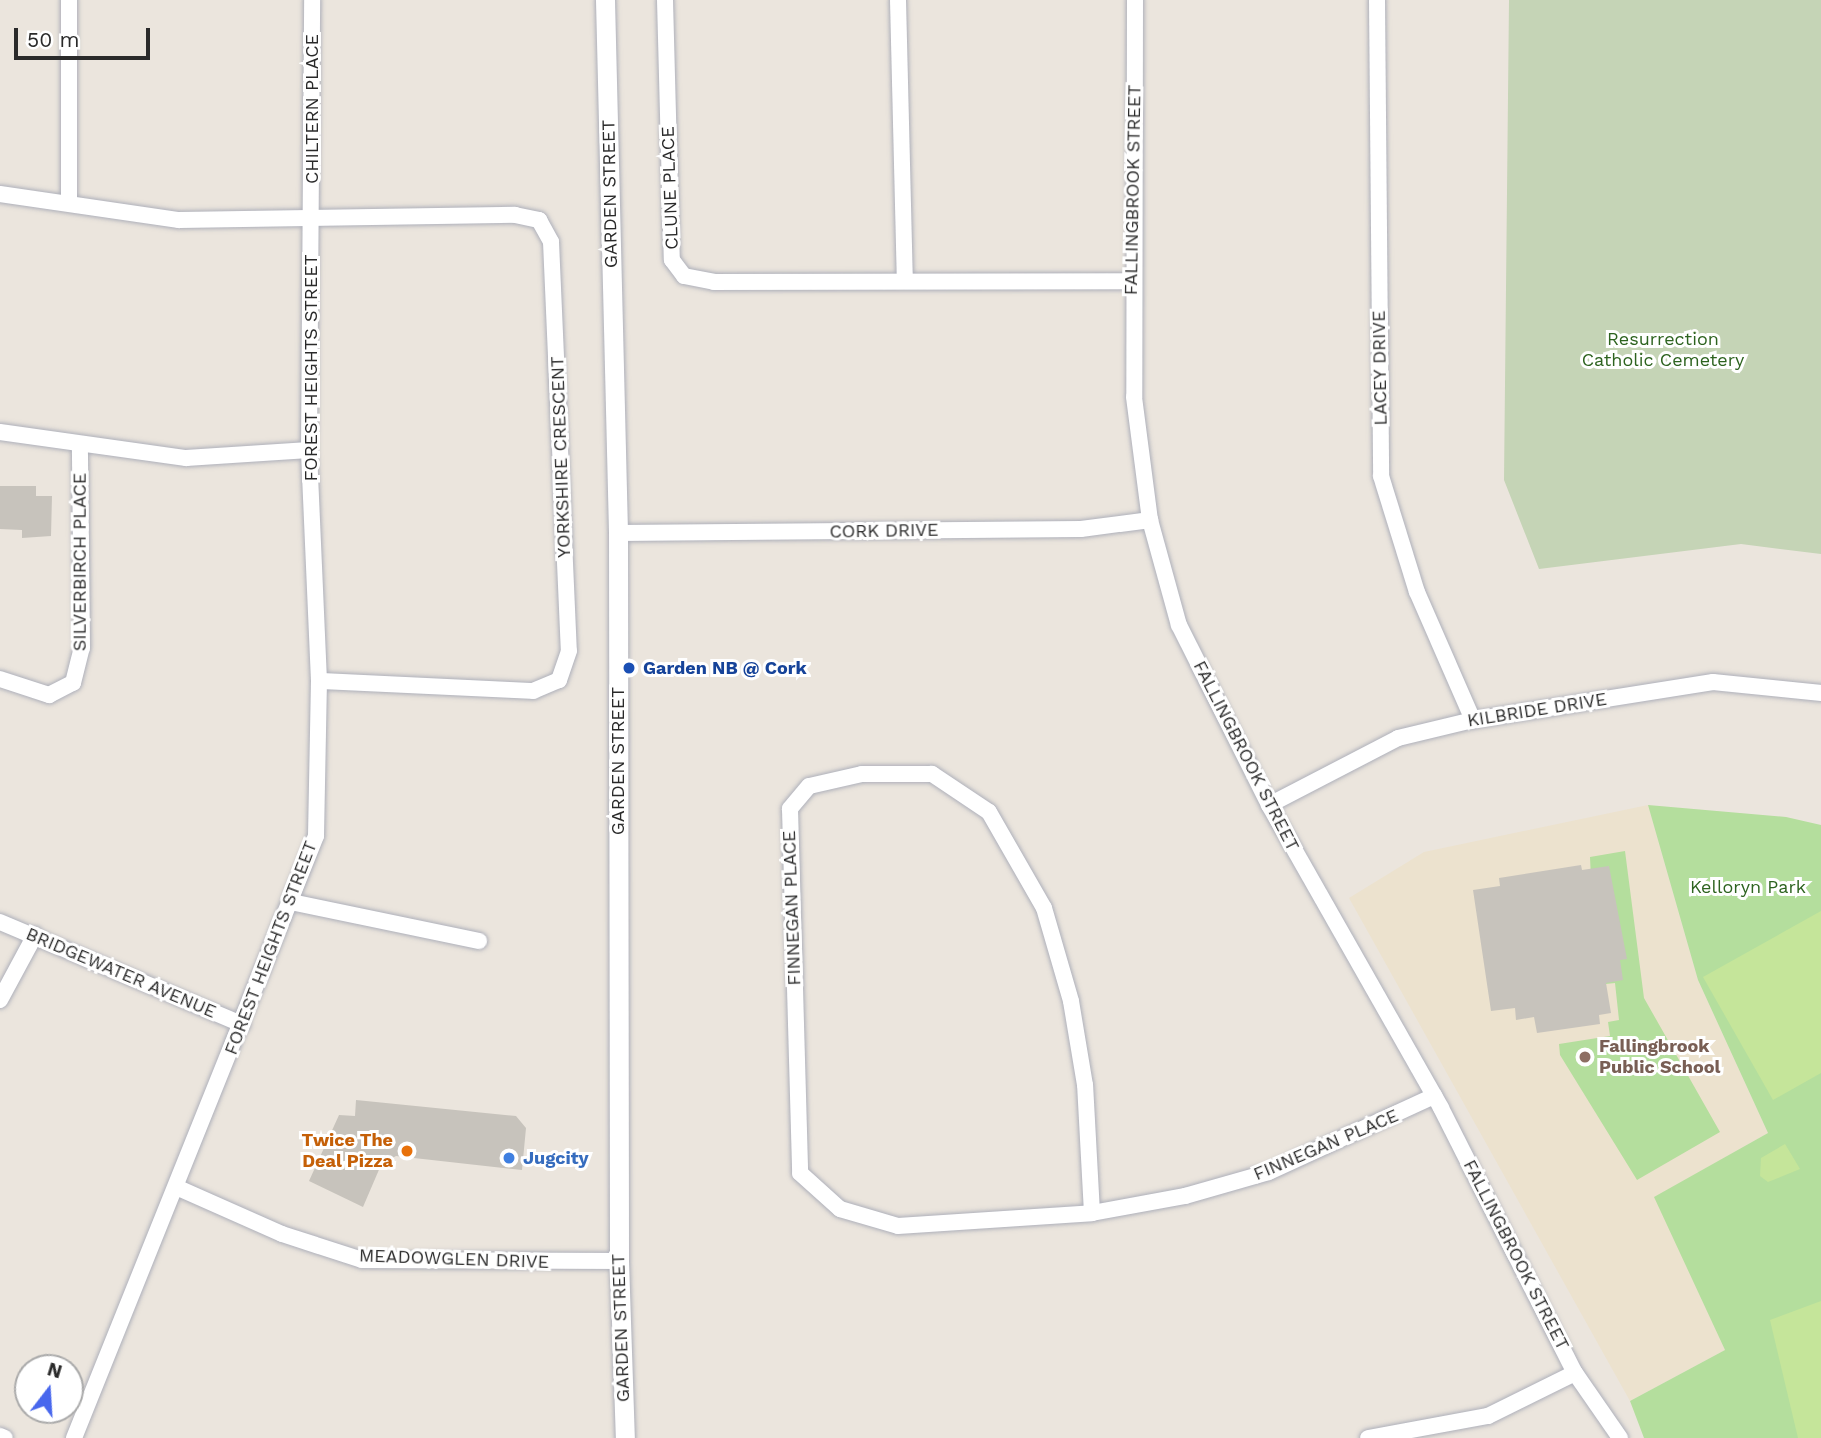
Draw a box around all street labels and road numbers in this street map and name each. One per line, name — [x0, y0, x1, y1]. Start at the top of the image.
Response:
street label: CHILTERN PLACE — [301, 34, 323, 184]
street label: FALLINGBROOK STREET — [1120, 84, 1146, 296]
street label: GARDEN STREET — [598, 120, 622, 268]
street label: CLUNE PLACE — [657, 126, 683, 250]
street label: FOREST HEIGHTS STREET — [300, 254, 322, 482]
street label: LACEY DRIVE — [1368, 310, 1392, 426]
street label: YORKSHIRE CRESCENT — [547, 356, 575, 558]
street label: SILVERBIRCH PLACE — [69, 473, 91, 651]
street label: CORK DRIVE — [829, 519, 939, 543]
street label: FALLINGBROOK STREET — [1189, 657, 1303, 855]
street label: GARDEN STREET — [607, 687, 629, 835]
street label: KILBRIDE DRIVE — [1466, 688, 1608, 732]
street label: FINNEGAN PLACE — [778, 830, 806, 986]
street label: FOREST HEIGHTS STREET — [220, 838, 322, 1058]
street label: BRIDGEWATER AVENUE — [22, 923, 220, 1023]
street label: FINNEGAN PLACE — [1250, 1105, 1402, 1185]
street label: FALLINGBROOK STREET — [1459, 1156, 1573, 1354]
street label: MEADOWGLEN DRIVE — [359, 1245, 549, 1273]
street label: GARDEN STREET — [608, 1253, 634, 1403]

